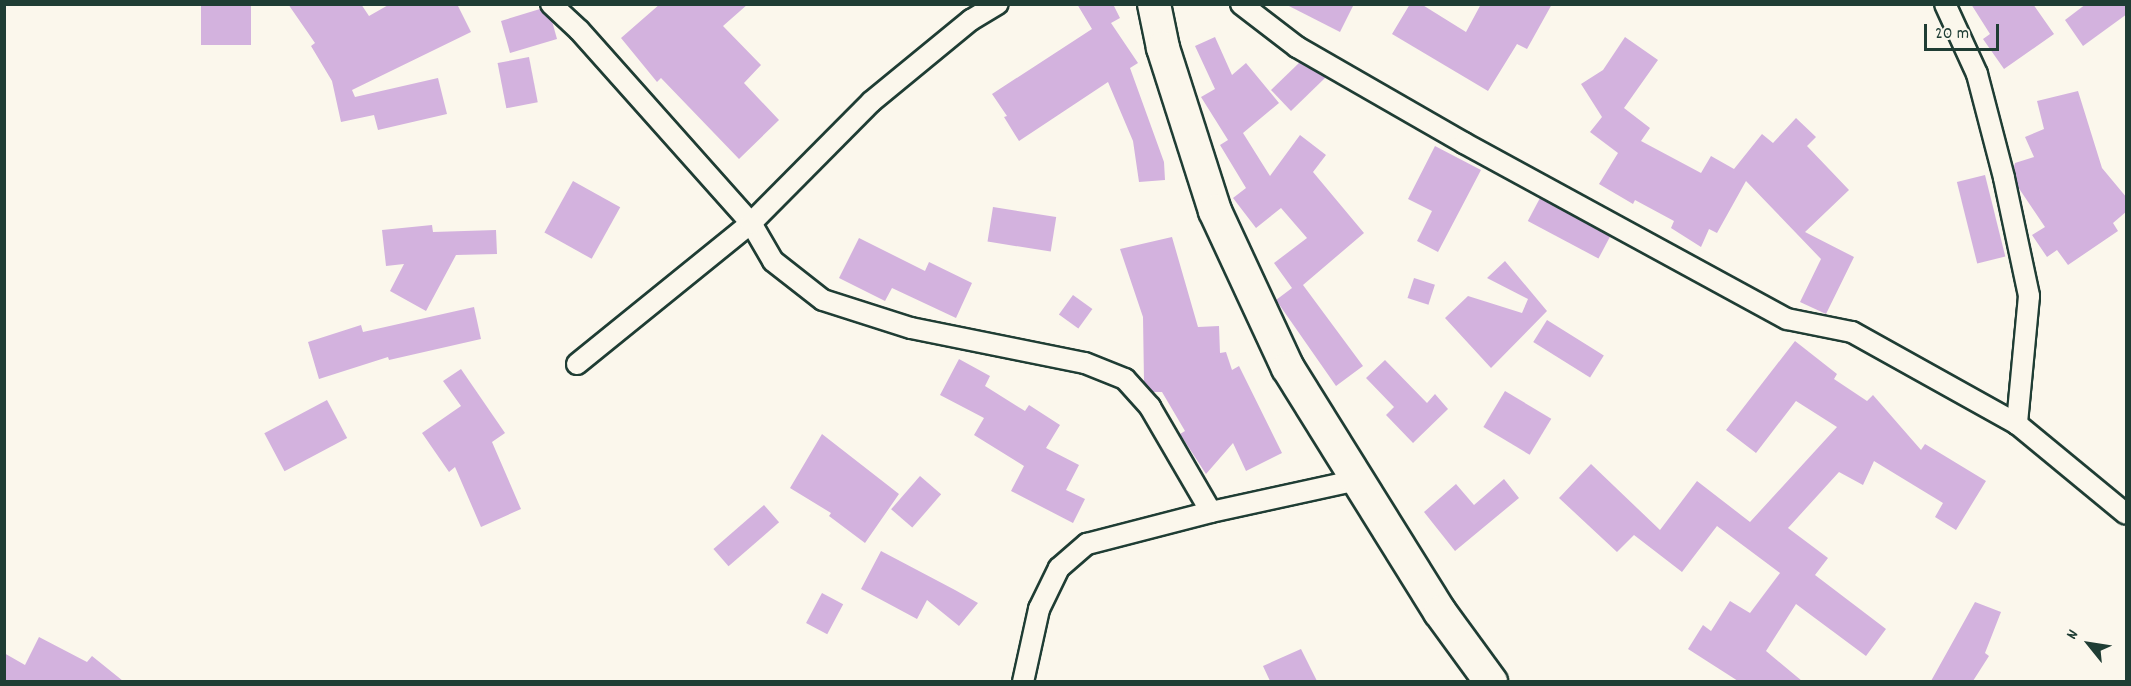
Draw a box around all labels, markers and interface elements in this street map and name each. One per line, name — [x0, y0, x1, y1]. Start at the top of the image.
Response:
scale bar — [1927, 12, 2002, 50]
text: 20 m — [1935, 22, 1969, 47]
north arrow — [2059, 614, 2119, 674]
text: N — [2061, 626, 2085, 644]

